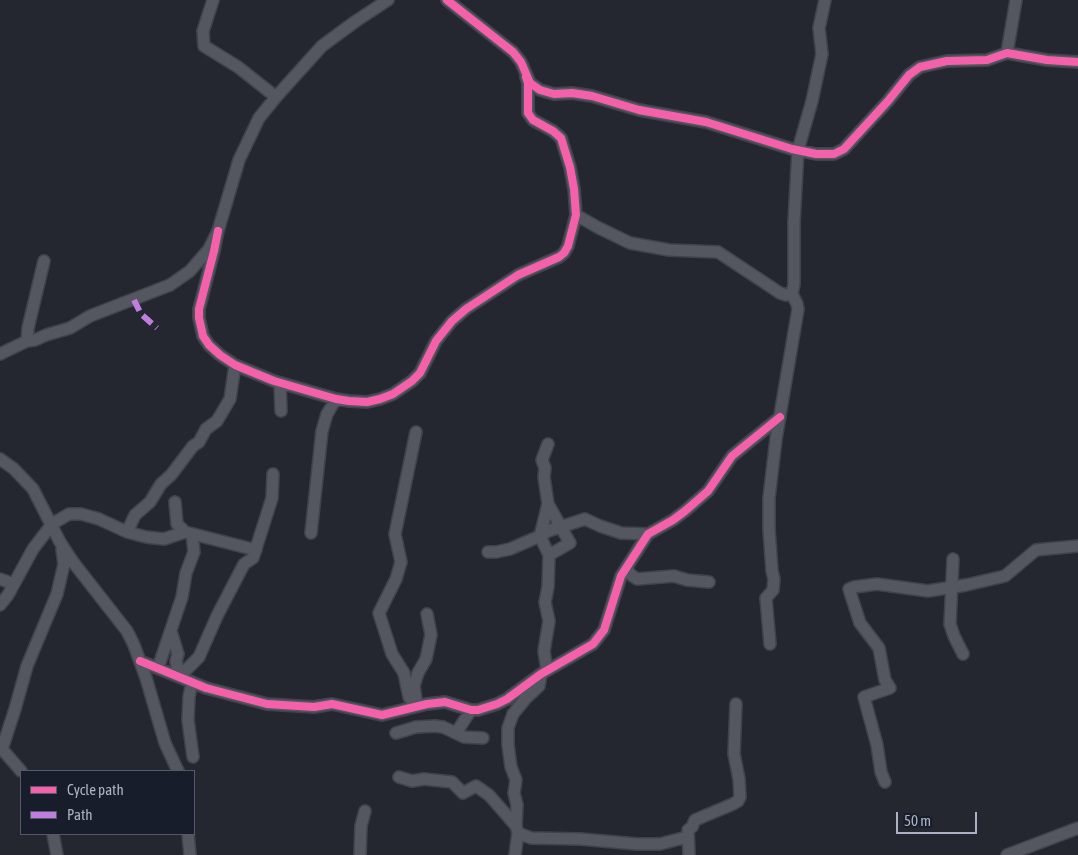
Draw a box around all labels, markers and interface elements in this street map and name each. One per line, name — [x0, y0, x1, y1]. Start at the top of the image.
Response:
legend — [20, 770, 195, 835]
text: Cycle path — [67, 781, 124, 798]
scale bar — [898, 802, 979, 834]
text: Path — [67, 806, 93, 823]
text: 50 m — [904, 812, 931, 829]

